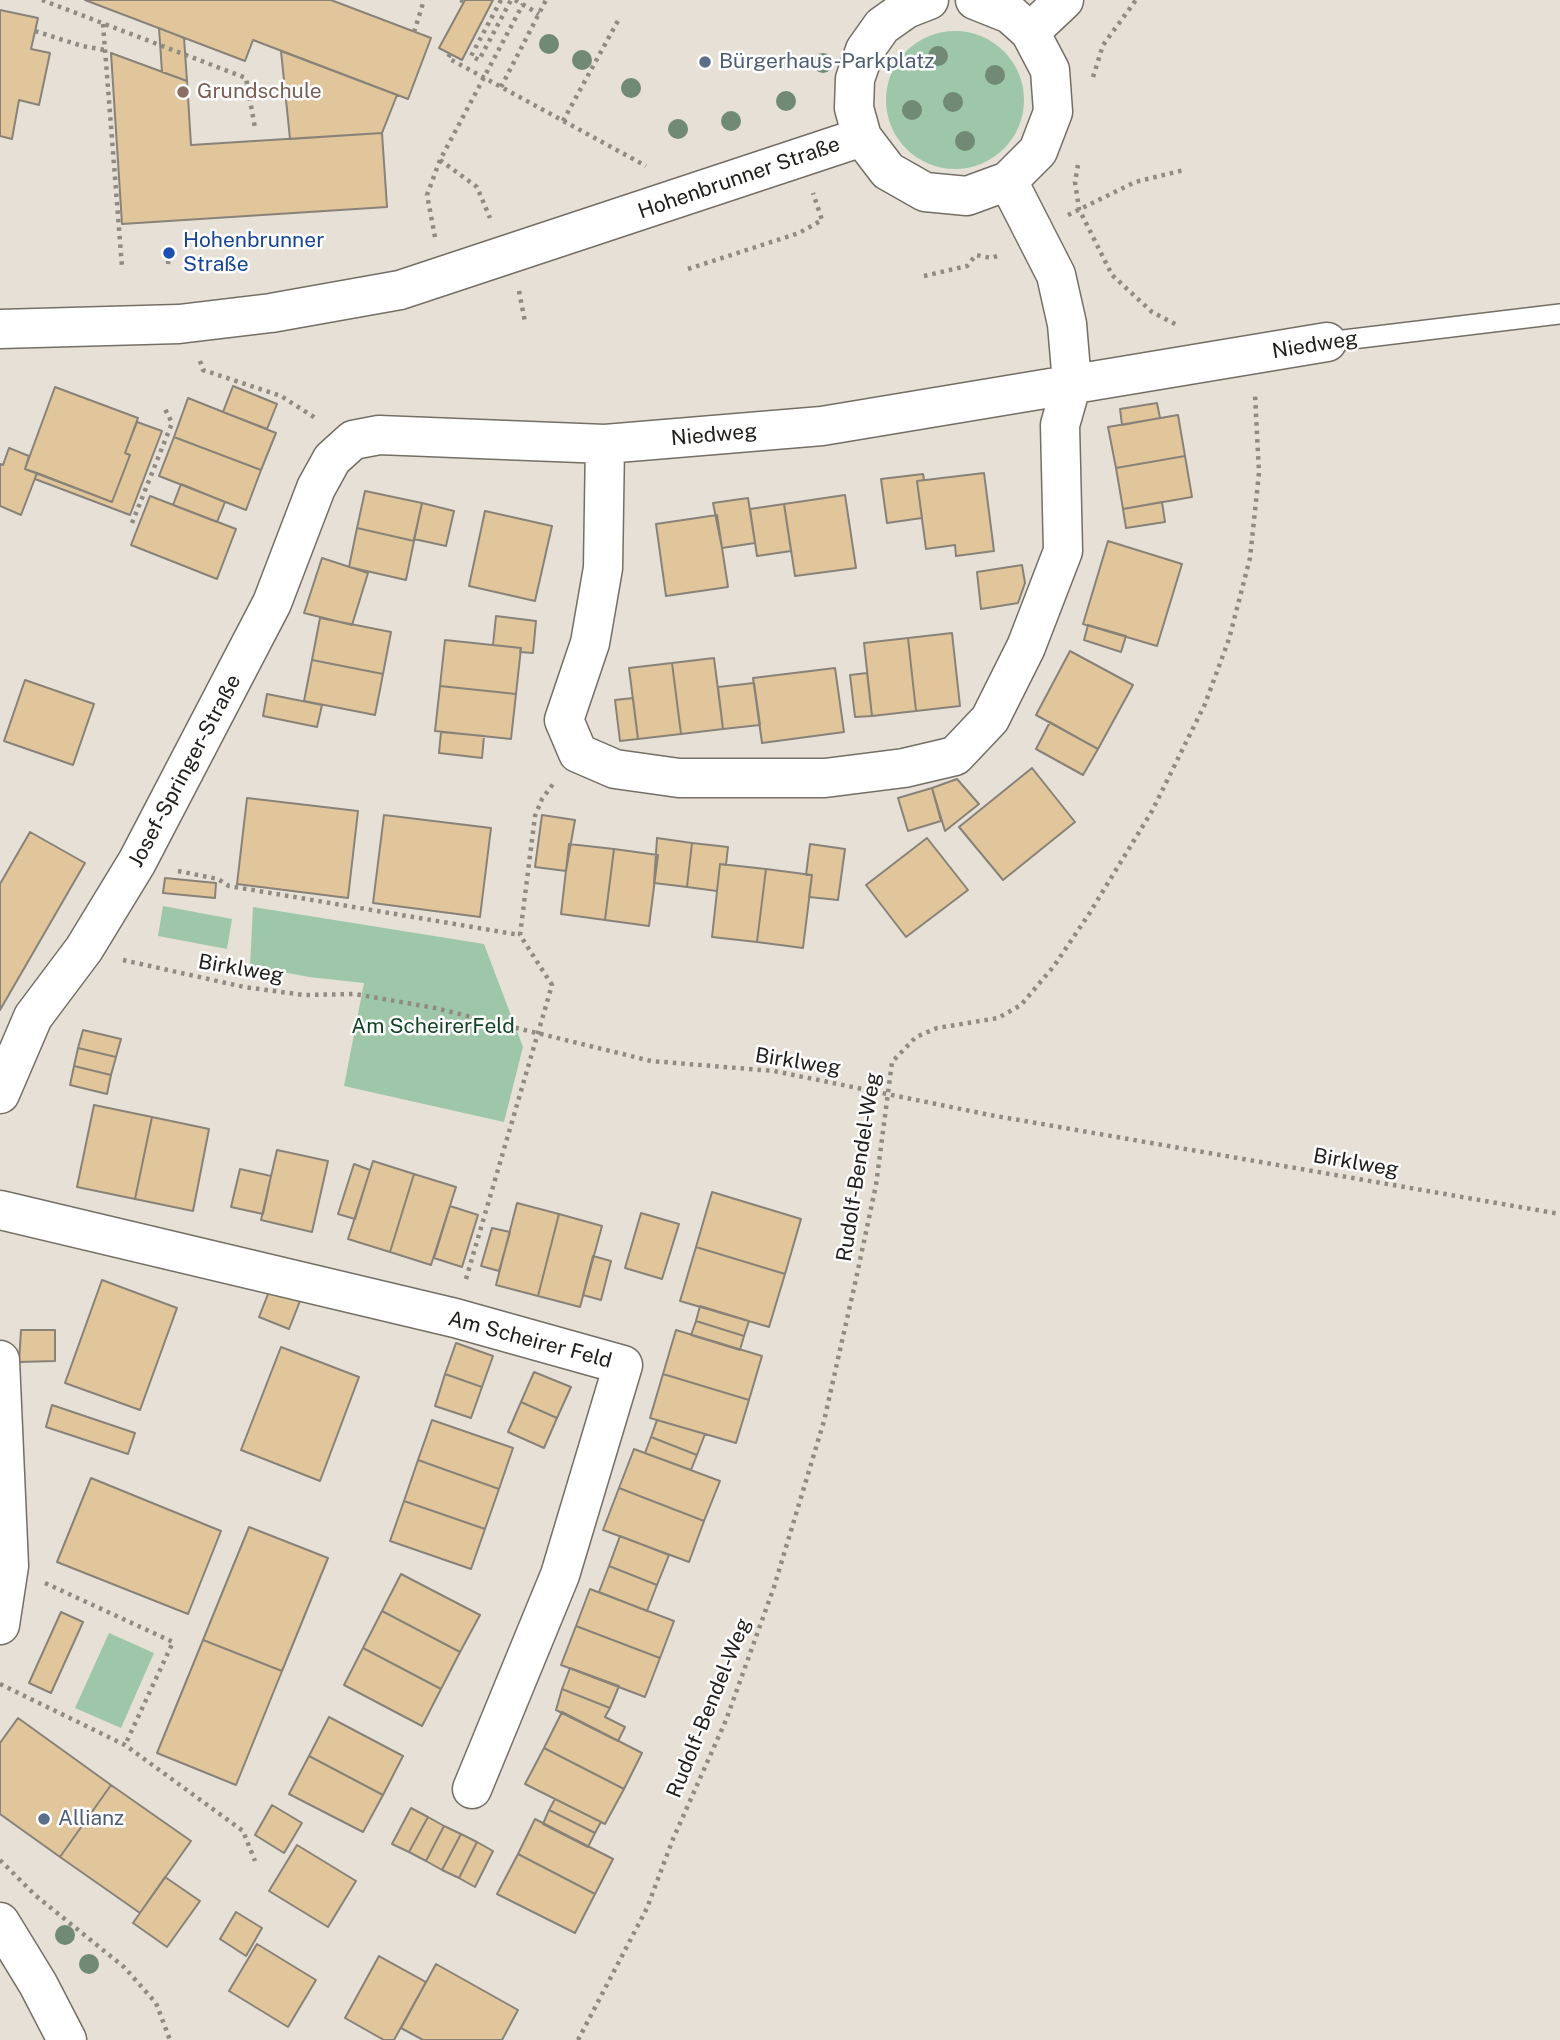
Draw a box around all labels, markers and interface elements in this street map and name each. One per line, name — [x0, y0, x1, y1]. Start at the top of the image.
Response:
place label: Bürgerhaus-Parkplatz — [719, 49, 934, 75]
marker: Bürgerhaus-Parkplatz — [697, 54, 713, 70]
place label: Grundschule — [197, 79, 322, 105]
marker: Grundschule — [175, 84, 191, 100]
street label: Hohenbrunner Straße — [635, 132, 843, 224]
place label: Hohenbrunner Straße — [183, 228, 324, 278]
marker: Hohenbrunner Straße — [161, 245, 177, 261]
street label: Niedweg — [1270, 326, 1360, 364]
street label: Niedweg — [670, 419, 758, 451]
street label: Josef-Springer-Straße — [123, 670, 247, 872]
street label: Birklweg — [196, 949, 286, 989]
park label: Am ScheirerFeld — [351, 1014, 515, 1040]
street label: Birklweg — [753, 1043, 843, 1081]
street label: Rudolf-Bendel-Weg — [832, 1071, 886, 1263]
street label: Birklweg — [1311, 1143, 1401, 1183]
street label: Am Scheirer Feld — [445, 1306, 615, 1374]
street label: Rudolf-Bendel-Weg — [661, 1615, 757, 1801]
place label: Allianz — [58, 1806, 124, 1832]
marker: Allianz — [36, 1811, 52, 1827]

